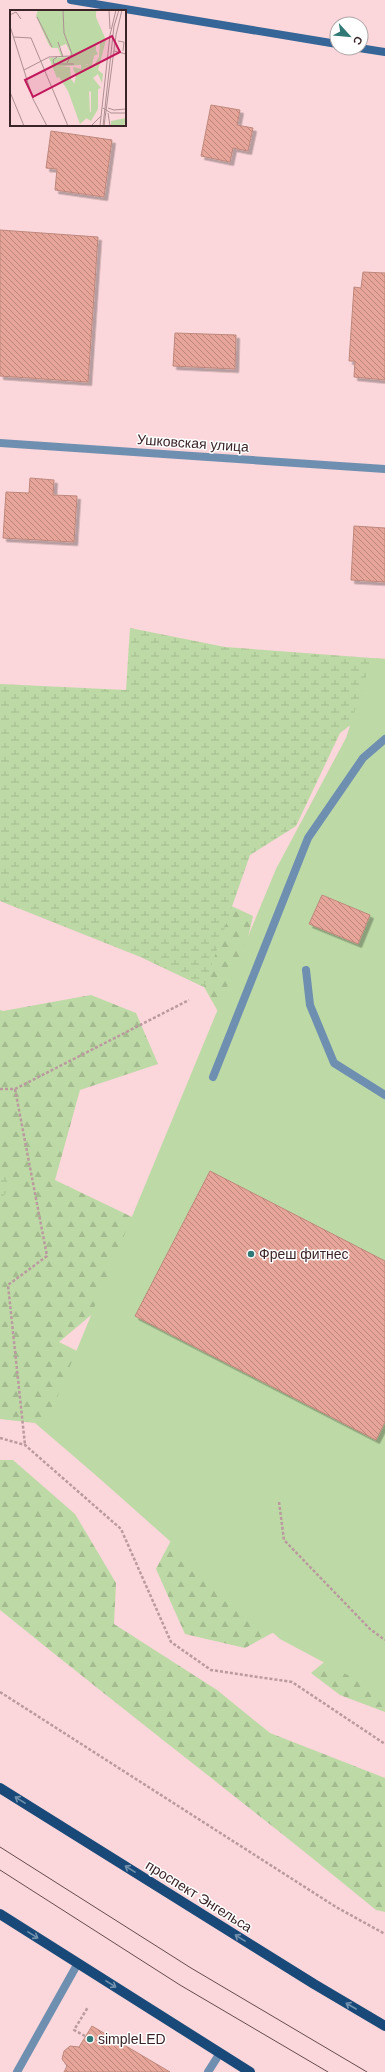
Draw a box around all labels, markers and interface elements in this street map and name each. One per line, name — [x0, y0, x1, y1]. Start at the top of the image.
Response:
inset map — [10, 10, 126, 126]
north arrow — [329, 16, 369, 56]
text: С — [351, 34, 365, 47]
street label: Ушковская улица — [137, 431, 250, 455]
place label: Фреш фитнес — [259, 1246, 349, 1262]
marker: Фреш фитнес — [246, 1249, 256, 1259]
one-way arrow — [14, 1796, 26, 1804]
street label: проспект Энгельса — [143, 1857, 255, 1935]
one-way arrow — [124, 1865, 136, 1873]
one-way arrow — [27, 1931, 39, 1939]
one-way arrow — [235, 1934, 246, 1942]
one-way arrow — [105, 1980, 116, 1988]
one-way arrow — [346, 2002, 357, 2010]
place label: simpleLED — [98, 2031, 166, 2047]
marker: simpleLED — [85, 2034, 95, 2044]

